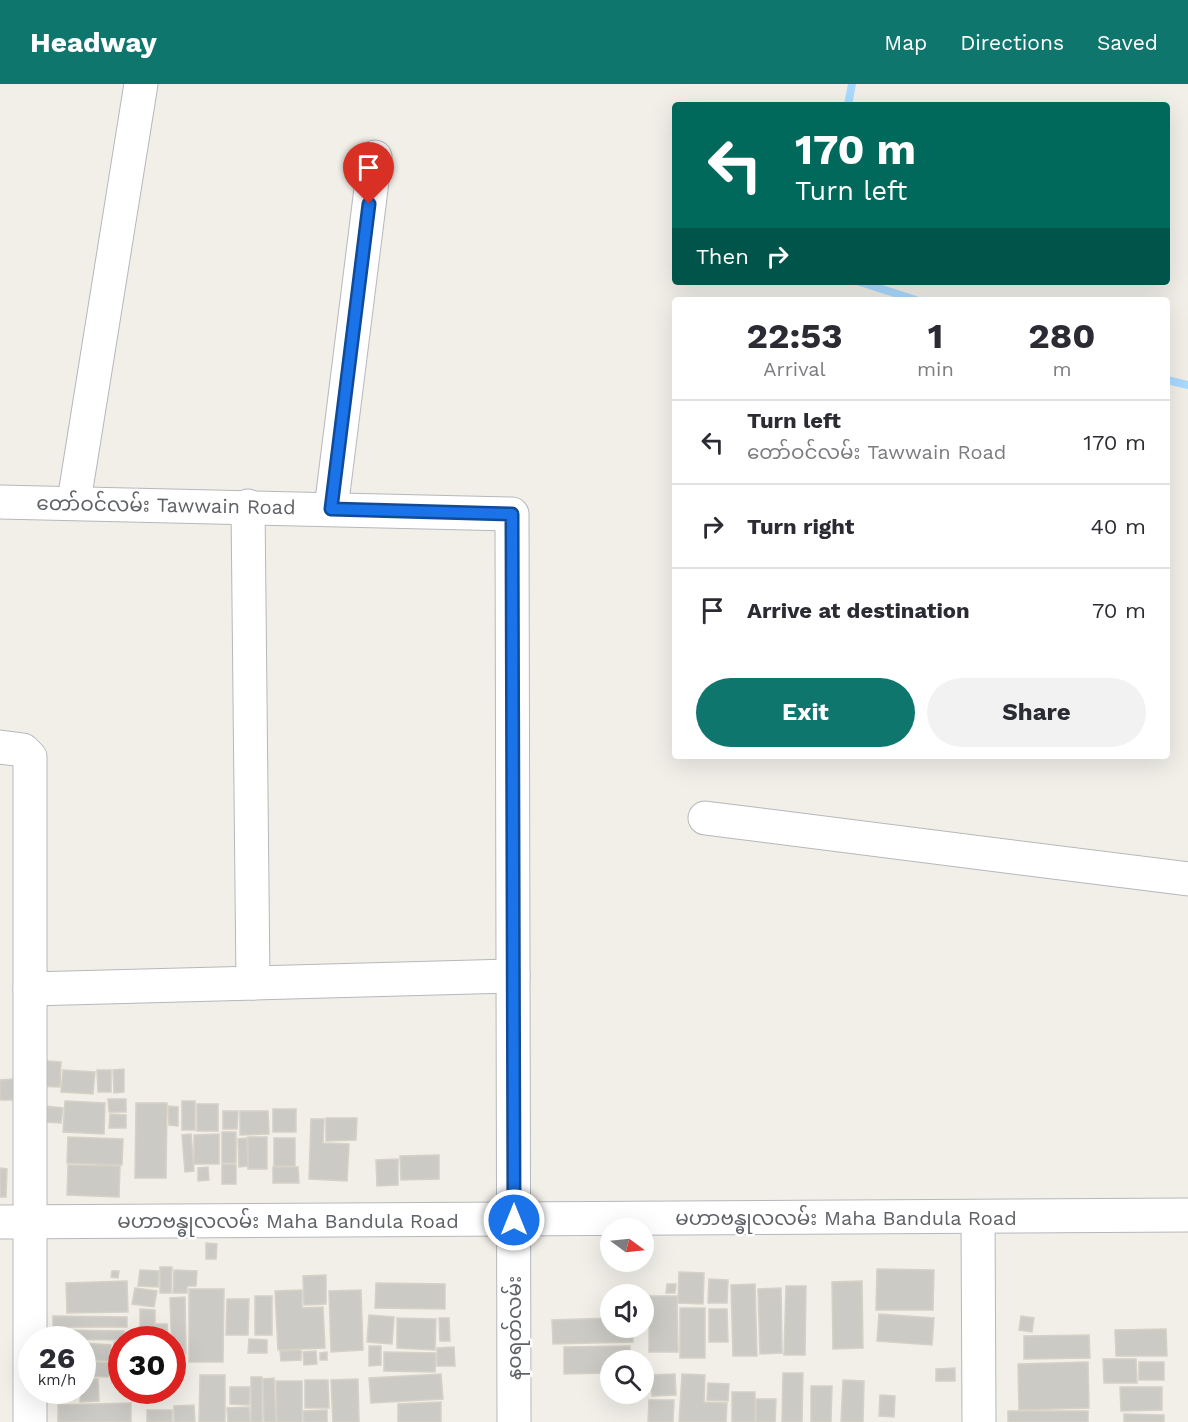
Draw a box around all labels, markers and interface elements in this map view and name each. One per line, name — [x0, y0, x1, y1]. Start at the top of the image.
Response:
text: Headway — [30, 26, 157, 59]
text: Map — [884, 30, 927, 55]
text: Directions — [960, 30, 1064, 55]
text: Saved — [1097, 30, 1158, 55]
text: 170 m — [795, 125, 916, 174]
icon: left — [696, 126, 774, 204]
pin — [343, 142, 394, 204]
icon: arrive — [352, 151, 385, 184]
text: Turn left — [795, 175, 907, 207]
icon: right — [761, 240, 794, 273]
text: Then — [696, 244, 749, 269]
text: 22:53 — [746, 315, 843, 357]
text: 1 — [928, 315, 943, 357]
text: 280 — [1028, 315, 1096, 357]
text: Arrival — [763, 357, 826, 381]
text: min — [917, 357, 954, 381]
text: m — [1052, 357, 1071, 381]
text: Turn left — [747, 408, 841, 433]
icon: left — [696, 426, 729, 459]
text: 170 m — [1083, 430, 1146, 455]
text: တော်ဝင်လမ်း Tawwain Road — [747, 440, 1006, 464]
street label: တော်ဝင်လမ်း Tawwain Road — [36, 489, 296, 519]
icon: right — [696, 510, 729, 543]
text: Turn right — [747, 514, 854, 539]
text: 40 m — [1090, 514, 1146, 539]
icon: arrive — [696, 594, 729, 627]
text: Arrive at destination — [747, 598, 970, 623]
text: 70 m — [1092, 598, 1146, 623]
button: Exit — [696, 678, 915, 747]
button: Share — [927, 678, 1146, 747]
position arrow — [482, 1188, 546, 1252]
street label: မဟာဗန္ဓုလလမ်း Maha Bandula Road — [675, 1204, 1017, 1234]
street label: မဟာဗန္ဓုလလမ်း Maha Bandula Road — [117, 1207, 459, 1237]
north arrow — [600, 1218, 654, 1272]
map controls — [600, 1218, 654, 1404]
street label: နဝရတ်လမ်း — [500, 1276, 530, 1380]
button: sound — [600, 1284, 654, 1338]
speed limit sign: 30 — [108, 1326, 186, 1404]
text: 26 — [39, 1340, 75, 1375]
button: search — [600, 1350, 654, 1404]
text: km/h — [38, 1371, 76, 1389]

